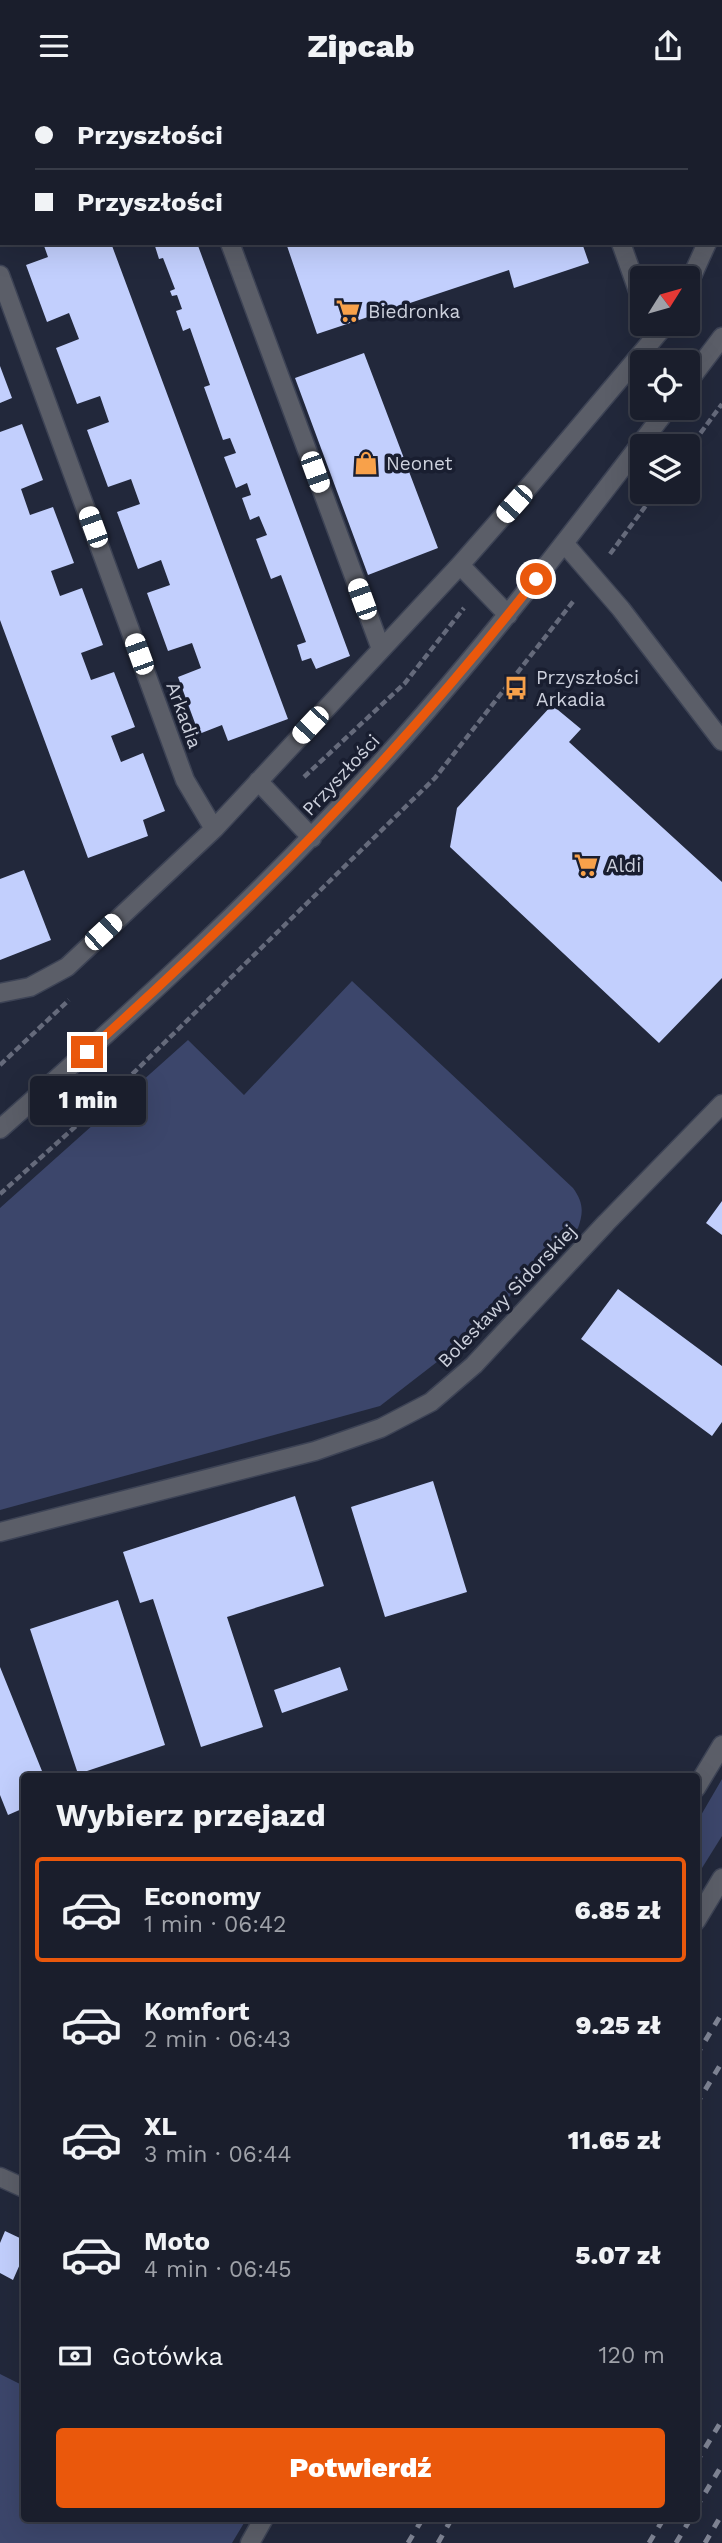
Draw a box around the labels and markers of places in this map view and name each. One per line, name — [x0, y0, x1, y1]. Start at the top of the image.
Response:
supermarket icon: Biedronka — [334, 297, 362, 325]
place label: Biedronka — [368, 300, 461, 323]
shop icon: Neonet — [352, 449, 380, 477]
place label: Neonet — [386, 452, 453, 475]
place label: Przyszłości Arkadia — [536, 666, 639, 711]
bus stop icon: Przyszłości Arkadia — [502, 674, 530, 702]
supermarket icon: Aldi — [572, 851, 600, 879]
place label: Aldi — [606, 854, 641, 877]

